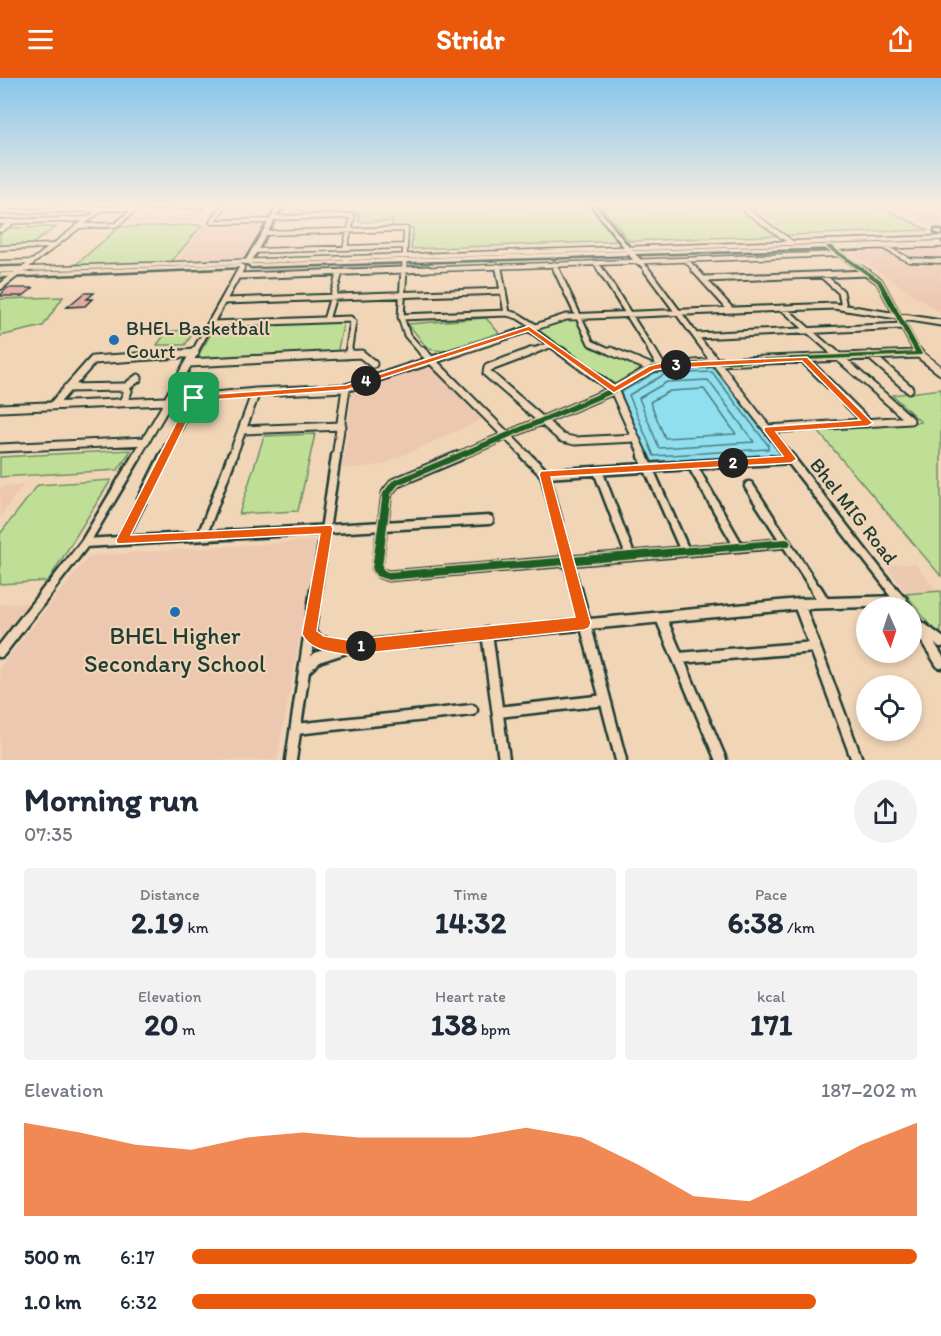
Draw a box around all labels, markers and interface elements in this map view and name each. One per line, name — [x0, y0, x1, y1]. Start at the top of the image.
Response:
icon: menu — [24, 23, 57, 56]
text: Stridr — [437, 23, 504, 56]
icon: share — [884, 23, 917, 56]
place label: BHEL Basketball Court — [126, 316, 270, 363]
marker: BHEL Basketball Court — [107, 333, 121, 347]
pin: 3 — [661, 350, 691, 380]
text: 3 — [672, 355, 680, 374]
pin: 4 — [351, 366, 381, 396]
text: 4 — [361, 371, 371, 390]
pin — [168, 372, 219, 423]
icon: arrive — [177, 381, 210, 414]
pin: 2 — [718, 448, 748, 478]
text: 2 — [729, 453, 737, 472]
street label: Bhel MIG Road — [805, 453, 903, 569]
north arrow — [856, 597, 922, 663]
map controls — [856, 597, 922, 741]
marker: BHEL Higher Secondary School — [168, 605, 182, 619]
place label: BHEL Higher Secondary School — [84, 621, 266, 678]
pin: 1 — [346, 631, 376, 661]
text: 1 — [357, 636, 365, 655]
button: locate — [856, 675, 922, 741]
text: Morning run — [24, 780, 199, 819]
button: share — [854, 780, 917, 843]
text: 07:35 — [24, 822, 73, 846]
text: Distance — [140, 885, 200, 904]
text: Time — [453, 885, 488, 904]
text: Pace — [755, 885, 787, 904]
text: 2.19 — [131, 904, 184, 941]
text: 14:32 — [435, 904, 506, 941]
text: 6:38 — [727, 904, 783, 941]
text: km — [184, 918, 209, 937]
text: /km — [783, 918, 815, 937]
text: Elevation — [138, 987, 202, 1006]
text: Heart rate — [435, 987, 506, 1006]
text: kcal — [757, 987, 785, 1006]
text: 20 — [144, 1006, 178, 1043]
text: 138 — [430, 1006, 477, 1043]
text: 171 — [750, 1006, 793, 1043]
text: m — [178, 1020, 195, 1039]
text: bpm — [477, 1020, 510, 1039]
text: Elevation — [24, 1078, 103, 1102]
text: 187–202 m — [821, 1078, 917, 1102]
text: 500 m — [24, 1245, 80, 1269]
text: 6:17 — [120, 1245, 155, 1269]
text: 1.0 km — [24, 1290, 81, 1314]
text: 6:32 — [120, 1290, 157, 1314]

